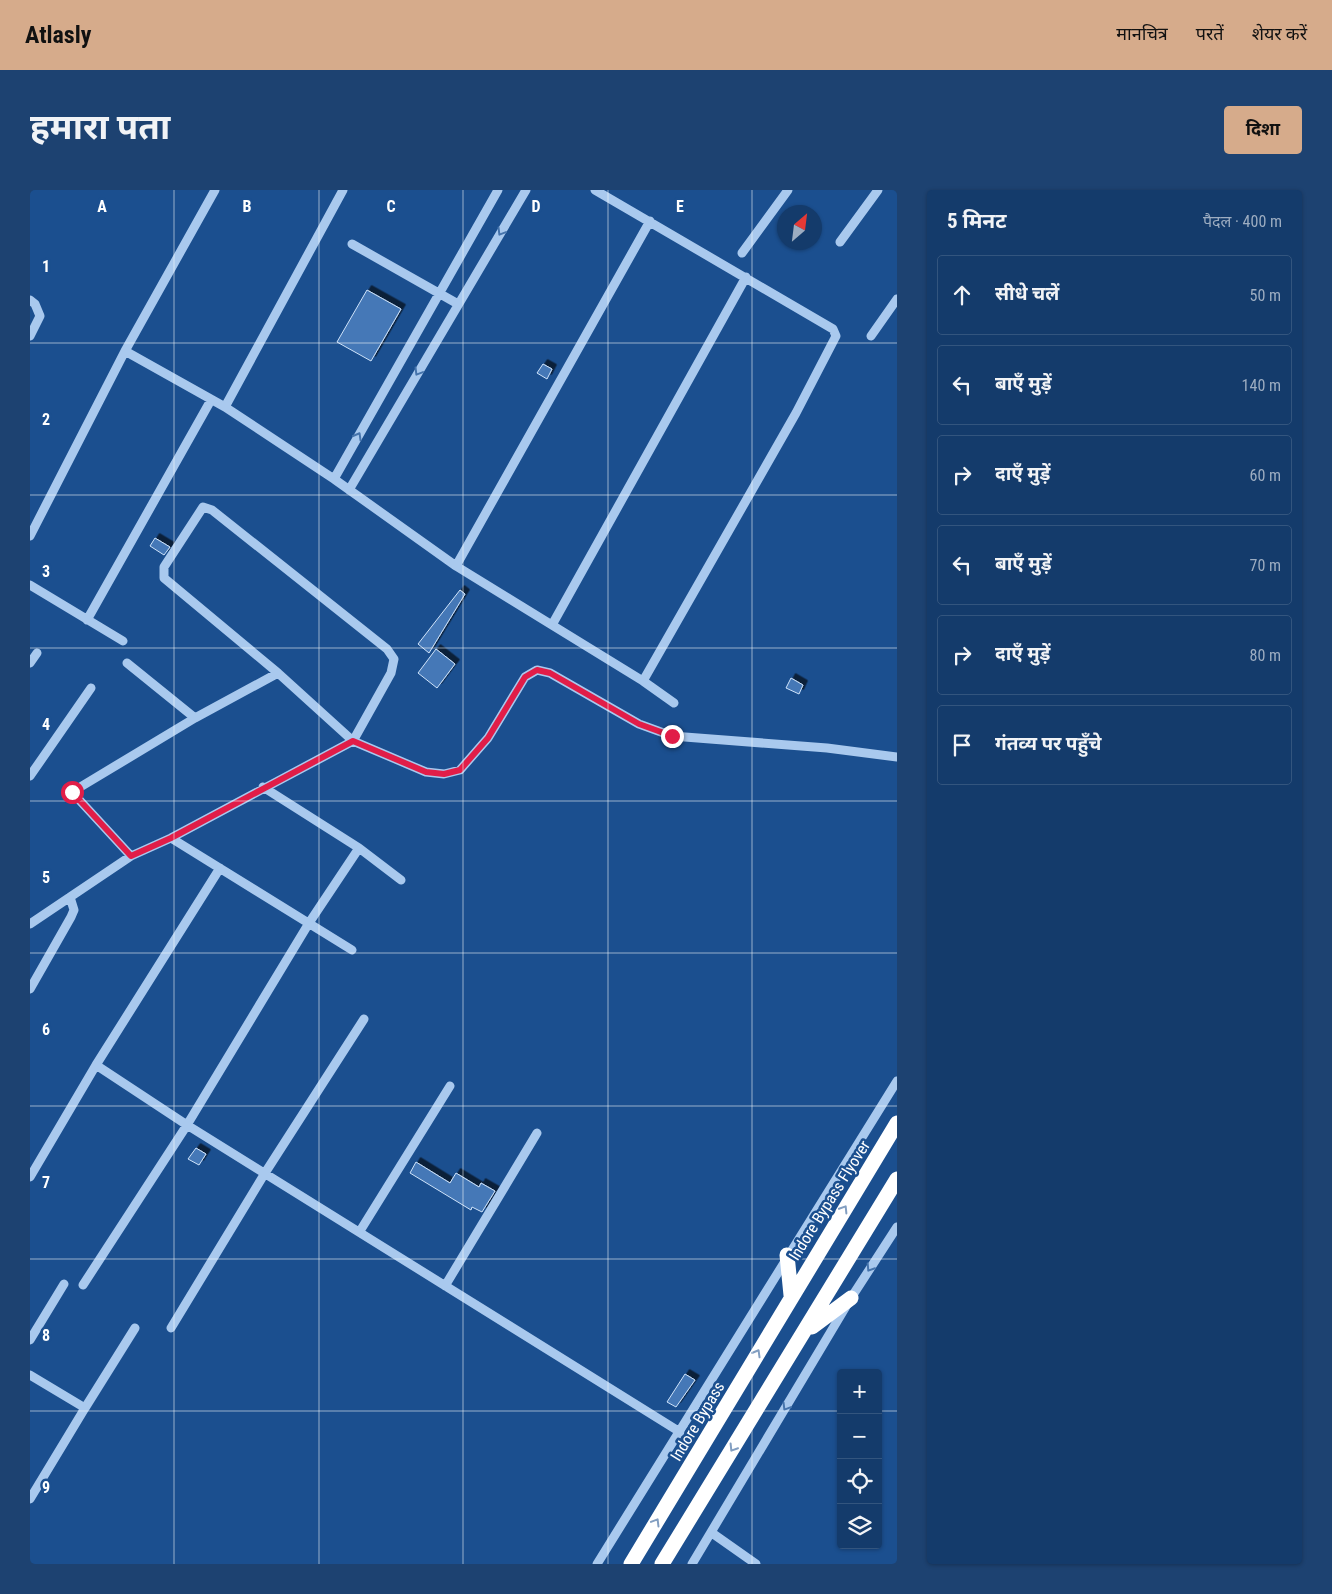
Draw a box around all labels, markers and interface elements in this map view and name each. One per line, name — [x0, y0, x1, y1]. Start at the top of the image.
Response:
text: Atlasly — [25, 21, 91, 49]
text: मानचित्र — [1116, 23, 1168, 44]
text: परतें — [1196, 23, 1224, 44]
text: शेयर करें — [1252, 23, 1307, 44]
button: दिशा — [1224, 106, 1302, 154]
text: हमारा पता — [30, 107, 170, 148]
text: A — [97, 197, 107, 216]
text: B — [243, 197, 252, 216]
text: C — [386, 197, 396, 216]
text: D — [531, 197, 541, 216]
text: E — [676, 197, 684, 216]
north arrow — [777, 205, 822, 250]
text: 5 मिनट — [947, 209, 1007, 233]
text: पैदल · 400 m — [1203, 212, 1282, 231]
one-way arrow — [497, 227, 507, 236]
text: 1 — [42, 257, 50, 276]
icon: ahead — [948, 281, 976, 309]
text: सीधे चलें — [995, 282, 1059, 305]
text: 50 m — [1249, 286, 1281, 305]
one-way arrow — [415, 367, 425, 376]
icon: left — [948, 371, 976, 399]
text: बाएँ मुड़ें — [995, 372, 1051, 395]
text: 140 m — [1242, 376, 1281, 395]
text: 2 — [42, 410, 50, 429]
one-way arrow — [352, 433, 362, 442]
icon: right — [948, 461, 976, 489]
text: दाएँ मुड़ें — [995, 462, 1050, 485]
text: 60 m — [1249, 466, 1281, 485]
icon: left — [948, 551, 976, 579]
text: बाएँ मुड़ें — [995, 552, 1051, 575]
text: 70 m — [1249, 556, 1281, 575]
text: 3 — [42, 562, 50, 581]
icon: right — [948, 641, 976, 669]
text: दाएँ मुड़ें — [995, 642, 1050, 665]
text: 80 m — [1249, 646, 1281, 665]
text: 4 — [42, 715, 50, 734]
route end — [661, 725, 684, 748]
icon: arrive — [948, 731, 976, 759]
text: गंतव्य पर पहुँचे — [995, 732, 1101, 755]
route start — [61, 781, 84, 804]
text: 5 — [42, 868, 50, 887]
text: 6 — [42, 1020, 50, 1039]
street label: Indore Bypass Flyover — [785, 1137, 874, 1264]
text: 7 — [42, 1173, 50, 1192]
one-way arrow — [838, 1205, 848, 1214]
one-way arrow — [867, 1263, 877, 1272]
text: 8 — [42, 1326, 50, 1345]
one-way arrow — [751, 1349, 761, 1358]
map controls — [837, 1369, 882, 1549]
button: + — [837, 1369, 882, 1414]
street label: Indore Bypass — [666, 1378, 729, 1464]
one-way arrow — [783, 1402, 793, 1411]
button: − — [837, 1414, 882, 1459]
one-way arrow — [730, 1443, 739, 1452]
button: locate — [837, 1459, 882, 1504]
text: 9 — [42, 1478, 50, 1497]
button: layers — [837, 1504, 882, 1549]
one-way arrow — [650, 1519, 660, 1528]

